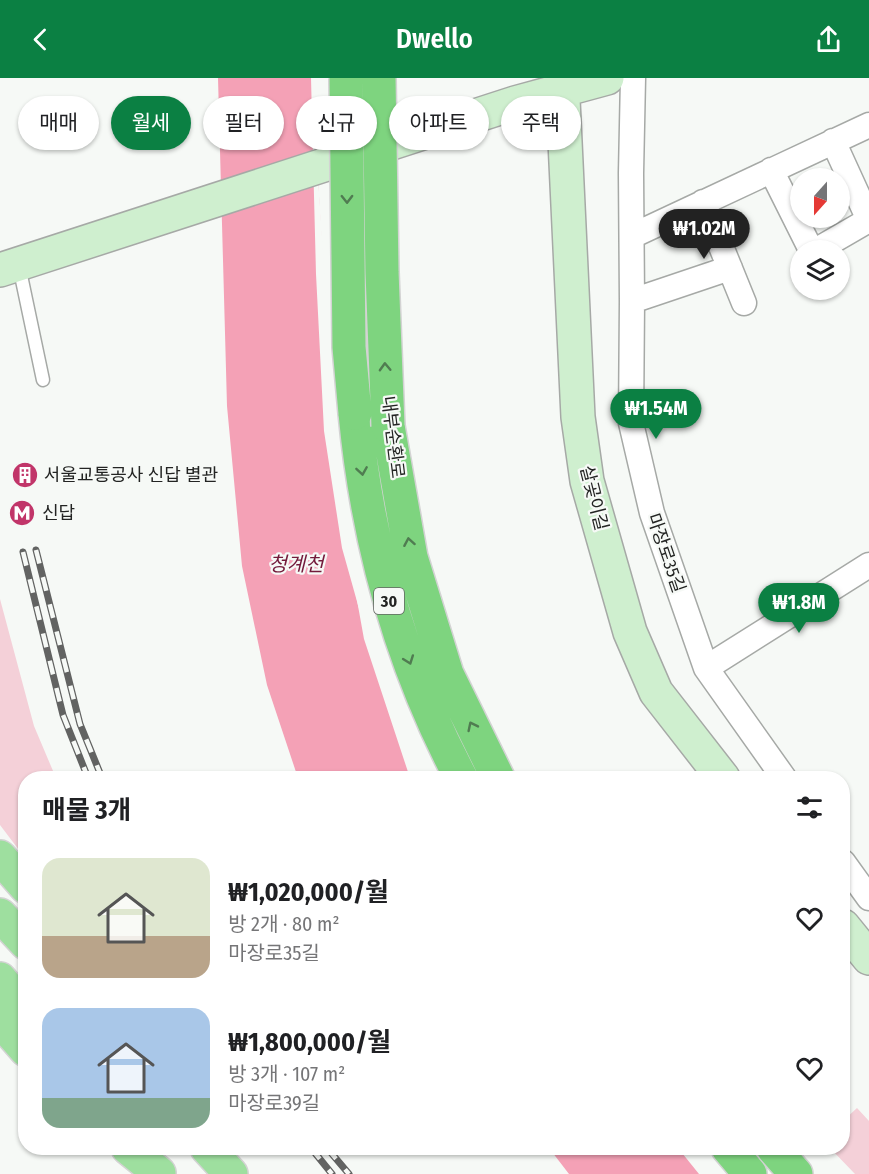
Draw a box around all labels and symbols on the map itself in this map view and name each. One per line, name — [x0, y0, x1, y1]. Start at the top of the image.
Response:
north arrow — [790, 168, 850, 228]
one-way arrow — [341, 195, 353, 204]
pin: ₩1.02M — [655, 209, 753, 260]
one-way arrow — [379, 363, 392, 372]
pin: ₩1.54M — [607, 389, 705, 440]
street label: 내부순환로 — [377, 395, 409, 479]
building icon: 서울교통공사 신답 별관 — [10, 460, 40, 490]
street label: 살곶이길 — [575, 463, 613, 533]
place label: 서울교통공사 신답 별관 — [44, 464, 218, 486]
one-way arrow — [355, 466, 367, 476]
metro station icon: 신답 — [7, 498, 37, 528]
place label: 신답 — [42, 502, 75, 524]
street label: 마장로35길 — [642, 510, 690, 596]
one-way arrow — [403, 538, 416, 548]
water label: 청계천 — [268, 552, 326, 576]
pin: ₩1.8M — [757, 583, 841, 634]
road number: 30 — [374, 588, 404, 614]
one-way arrow — [402, 654, 415, 665]
one-way arrow — [468, 721, 480, 732]

